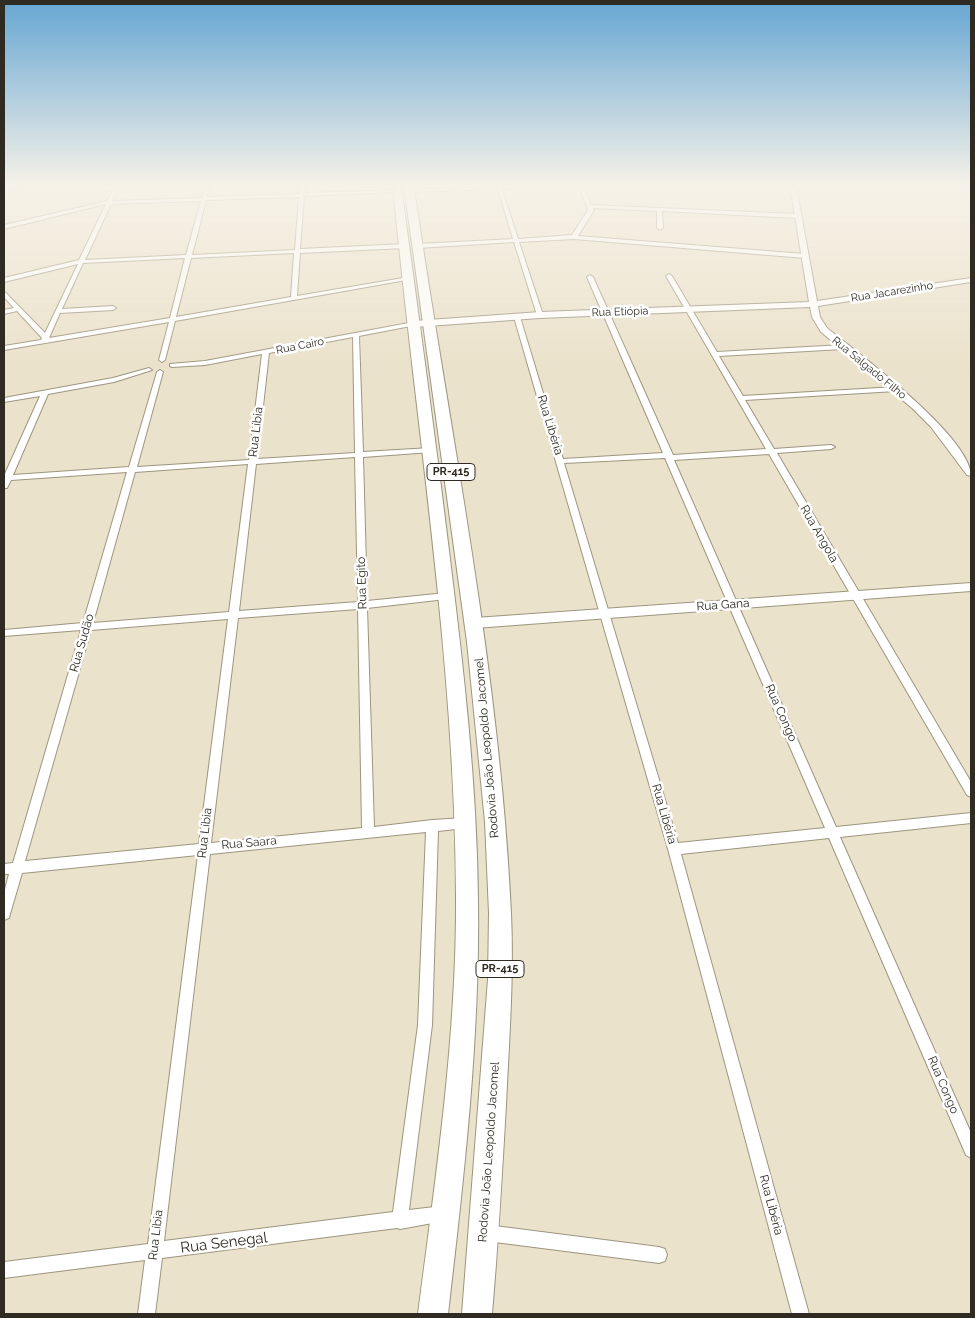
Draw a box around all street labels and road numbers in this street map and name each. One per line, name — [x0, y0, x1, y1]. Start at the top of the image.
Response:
street label: Rua Jacarezinho — [850, 279, 934, 305]
street label: Rua Etiópia — [591, 304, 649, 320]
street label: Rua Salgado Filho — [829, 334, 909, 402]
street label: Rua Cairo — [275, 335, 325, 357]
street label: Rua Libéria — [534, 393, 566, 457]
street label: Rua Líbia — [246, 406, 266, 458]
road number: PR-415 — [427, 464, 475, 481]
street label: Rua Angola — [797, 503, 841, 565]
street label: Rua Egito — [354, 556, 370, 610]
street label: Rua Gana — [696, 596, 750, 614]
street label: Rua Sudão — [67, 612, 97, 674]
street label: Rodovia João Leopoldo Jacomel — [472, 657, 502, 839]
street label: Rua Congo — [762, 682, 800, 744]
street label: Rua Libéria — [649, 782, 679, 846]
street label: Rua Líbia — [195, 807, 215, 859]
street label: Rua Saara — [221, 833, 277, 853]
road number: PR-415 — [476, 961, 524, 978]
street label: Rua Congo — [924, 1054, 962, 1116]
street label: Rodovia João Leopoldo Jacomel — [476, 1061, 502, 1243]
street label: Rua Libéria — [756, 1173, 786, 1237]
street label: Rua Líbia — [146, 1209, 166, 1261]
street label: Rua Senegal — [179, 1229, 269, 1257]

